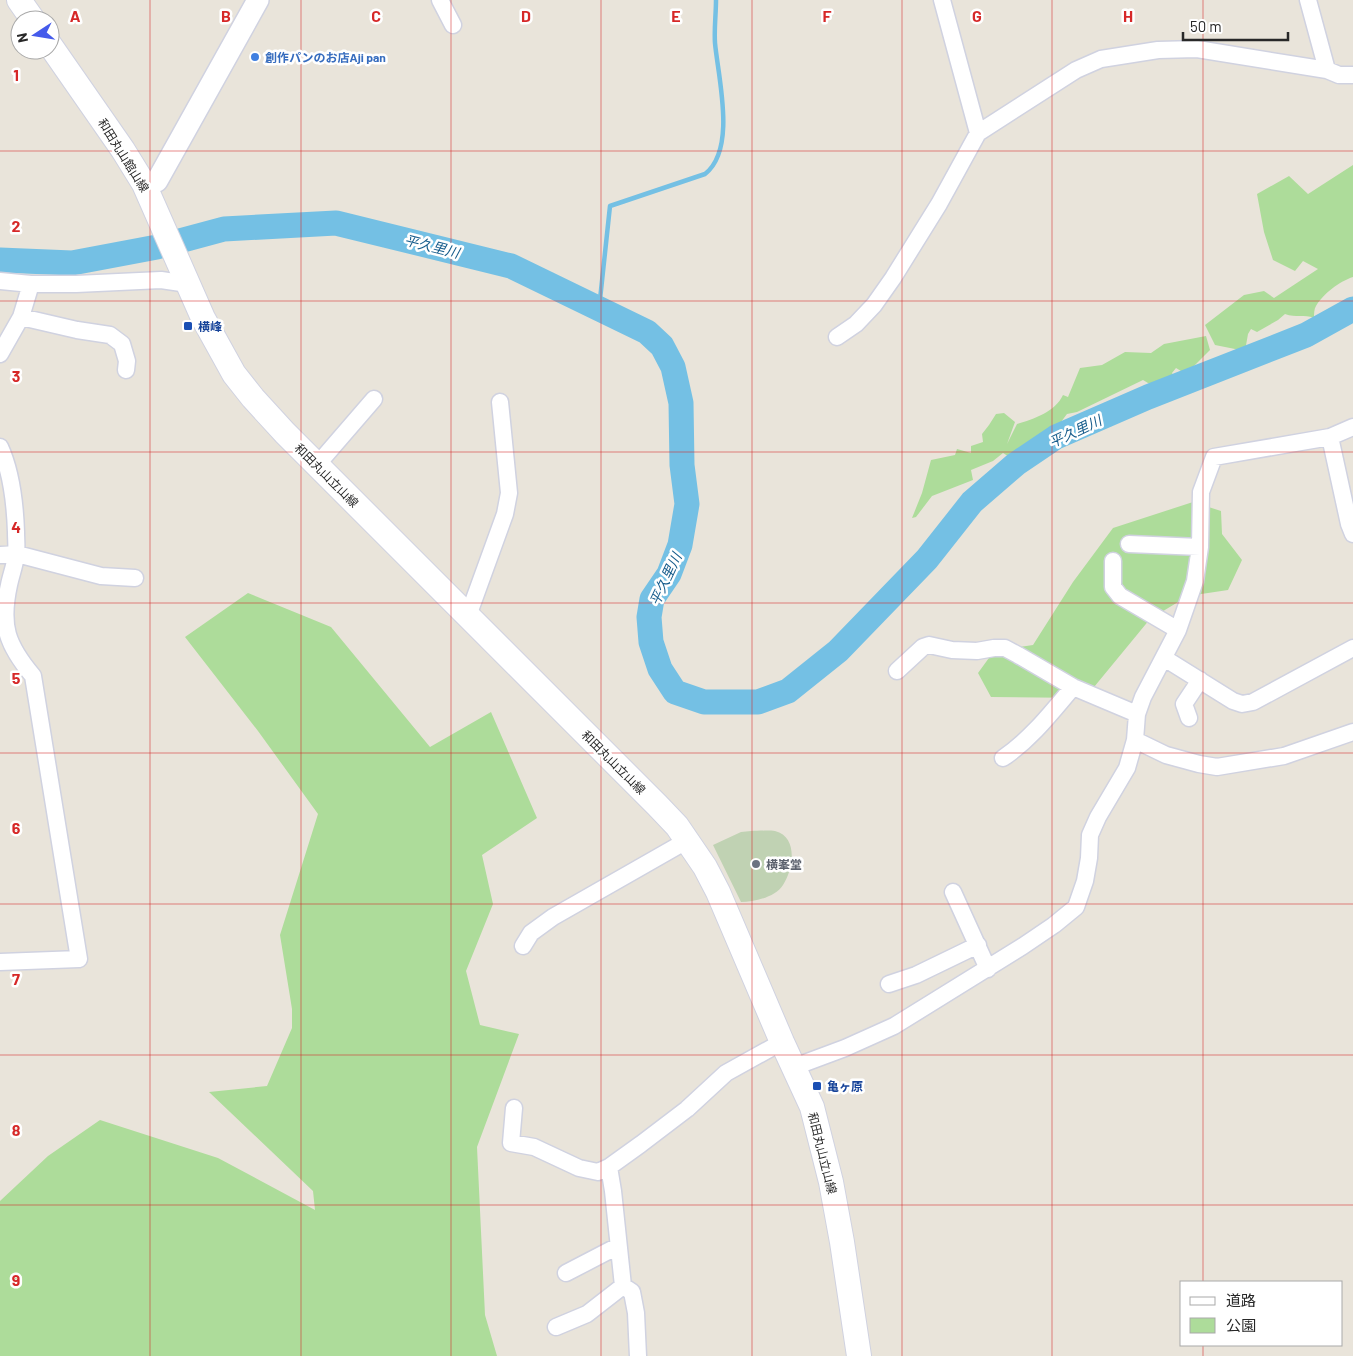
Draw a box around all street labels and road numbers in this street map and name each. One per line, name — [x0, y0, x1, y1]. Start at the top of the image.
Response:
street label: 和田丸山館山線 — [96, 116, 152, 194]
street label: 和田丸山立山線 — [292, 440, 362, 510]
street label: 和田丸山立山線 — [579, 727, 649, 797]
street label: 和田丸山立山線 — [806, 1111, 840, 1195]

